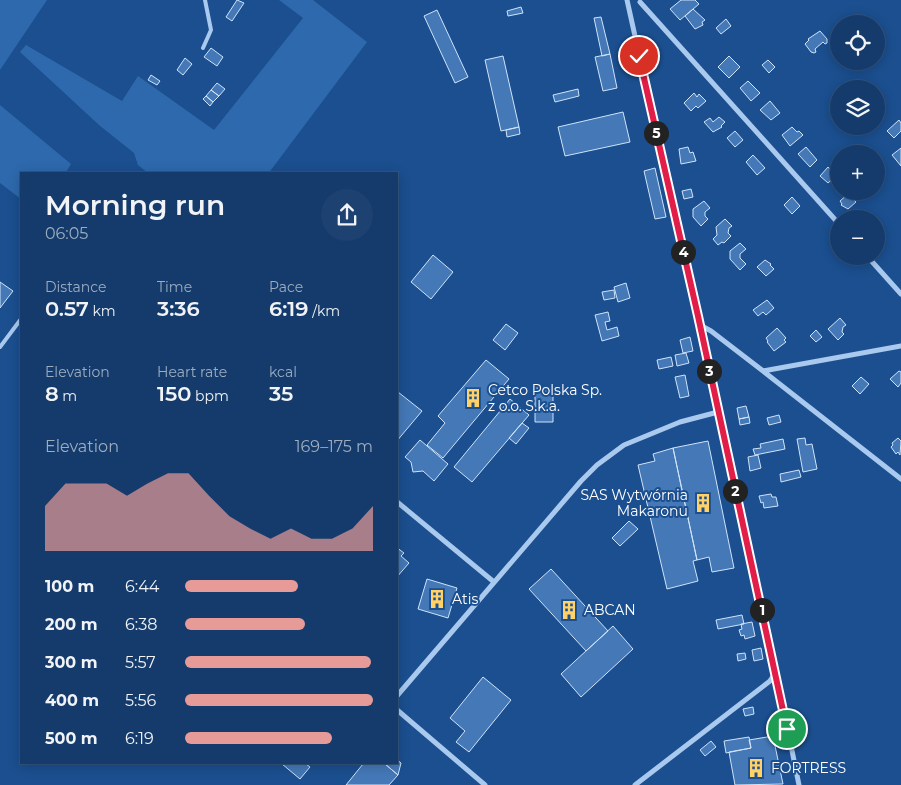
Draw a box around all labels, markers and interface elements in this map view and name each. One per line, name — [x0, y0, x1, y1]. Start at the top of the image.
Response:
map controls — [830, 15, 885, 265]
button: locate — [830, 15, 885, 70]
pin — [618, 35, 660, 77]
icon: check — [625, 42, 653, 70]
button: layers — [830, 80, 885, 135]
pin: 5 — [644, 120, 668, 146]
text: 5 — [652, 124, 661, 142]
button: + — [830, 145, 885, 200]
text: Morning run — [45, 188, 225, 222]
button: share — [321, 189, 373, 241]
button: − — [830, 210, 885, 265]
text: 06:05 — [45, 224, 88, 243]
pin: 4 — [670, 240, 696, 264]
text: 4 — [679, 243, 688, 261]
text: Distance — [45, 278, 107, 296]
text: Time — [157, 278, 192, 296]
text: Pace — [269, 278, 303, 296]
text: 0.57 — [45, 296, 89, 321]
text: 3:36 — [157, 296, 200, 321]
text: 6:19 — [269, 296, 308, 321]
text: km — [89, 302, 116, 320]
text: /km — [308, 302, 340, 320]
pin: 3 — [696, 358, 722, 384]
text: 3 — [705, 362, 714, 380]
text: Elevation — [45, 363, 110, 381]
text: Heart rate — [157, 363, 227, 381]
text: kcal — [269, 363, 297, 381]
text: 8 — [45, 381, 59, 406]
text: 150 — [157, 381, 191, 406]
text: 35 — [269, 381, 293, 406]
place label: Cetco Polska Sp. z o.o. S.k.a. — [488, 381, 602, 415]
text: m — [59, 387, 77, 405]
text: bpm — [191, 387, 229, 405]
building icon: Cetco Polska Sp. z o.o. S.k.a. — [462, 387, 484, 409]
text: Elevation — [45, 437, 119, 456]
text: 169–175 m — [295, 437, 373, 456]
pin: 2 — [722, 478, 748, 504]
text: 2 — [731, 482, 740, 500]
place label: SAS Wytwórnia Makaronu — [580, 486, 688, 520]
building icon: SAS Wytwórnia Makaronu — [692, 492, 714, 514]
text: 100 m — [45, 577, 94, 596]
text: 6:44 — [125, 577, 159, 596]
building icon: Atis — [426, 588, 448, 610]
place label: Atis — [452, 590, 478, 608]
pin: 1 — [750, 598, 774, 622]
building icon: ABCAN — [558, 599, 580, 621]
place label: ABCAN — [584, 601, 636, 619]
text: 1 — [760, 601, 765, 619]
text: 200 m — [45, 615, 97, 634]
text: 6:38 — [125, 615, 157, 634]
text: 300 m — [45, 653, 98, 672]
text: 5:57 — [125, 653, 156, 672]
text: 400 m — [45, 691, 99, 710]
text: 5:56 — [125, 691, 156, 710]
pin — [766, 708, 808, 750]
icon: arrive — [773, 715, 801, 743]
text: 500 m — [45, 729, 98, 748]
text: 6:19 — [125, 729, 154, 748]
building icon: FORTRESS — [745, 757, 767, 779]
place label: FORTRESS — [771, 759, 846, 777]

